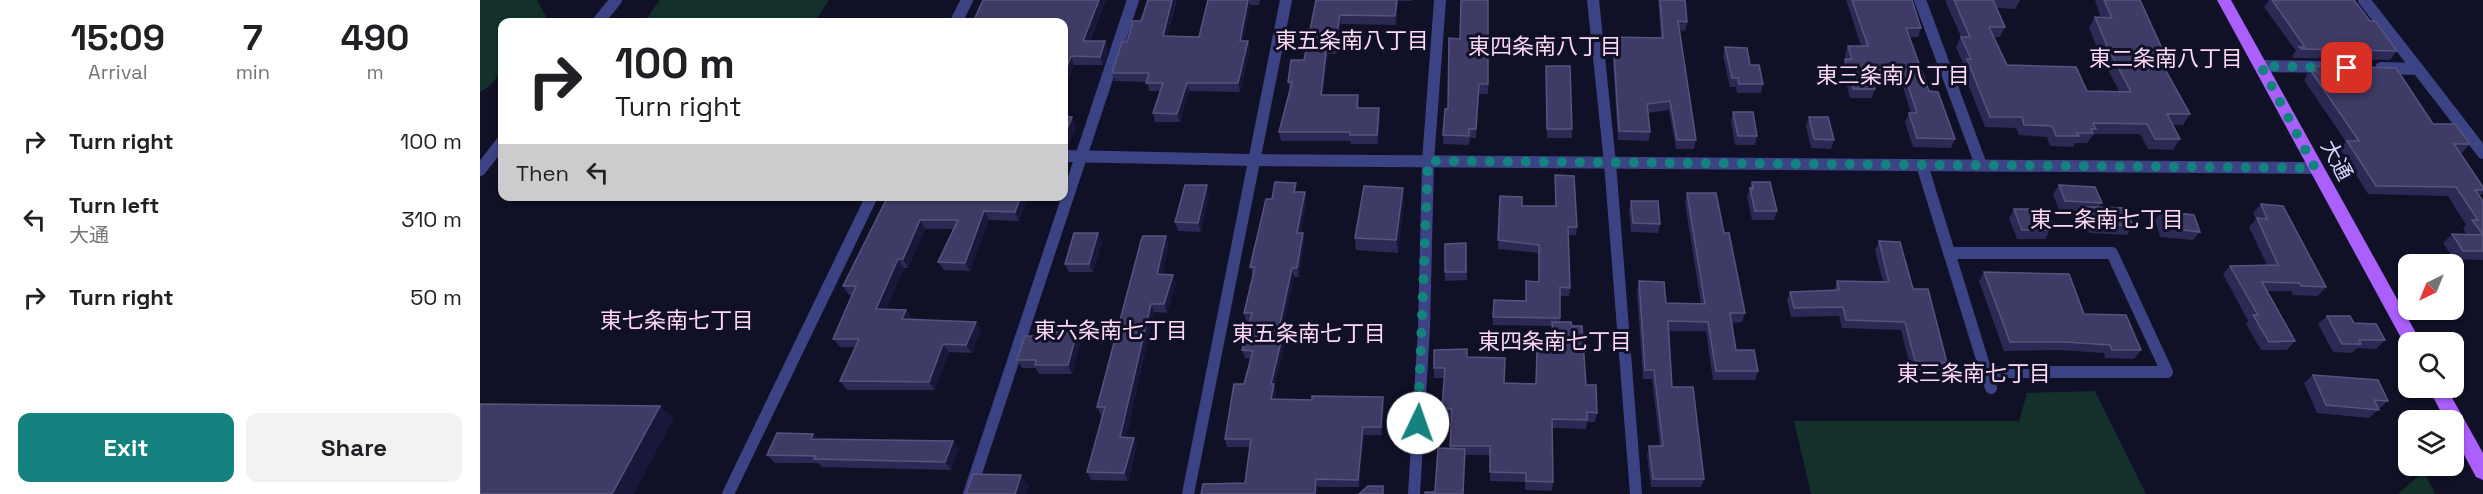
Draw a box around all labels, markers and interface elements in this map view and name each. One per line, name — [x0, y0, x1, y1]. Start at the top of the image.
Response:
text: 15:09 — [71, 15, 165, 61]
text: 7 — [243, 15, 263, 61]
text: 490 — [341, 15, 409, 61]
district label: 東五条南八丁目 — [1275, 26, 1429, 54]
district label: 東四条南八丁目 — [1468, 32, 1622, 60]
text: 100 m — [615, 37, 735, 90]
icon: right — [516, 42, 594, 120]
pin — [2321, 42, 2372, 93]
district label: 東二条南八丁目 — [2089, 44, 2243, 72]
icon: arrive — [2330, 51, 2363, 84]
text: Arrival — [88, 59, 148, 85]
text: min — [236, 59, 270, 85]
text: m — [366, 59, 384, 85]
district label: 東三条南八丁目 — [1816, 61, 1970, 89]
text: Turn right — [615, 89, 742, 124]
icon: right — [18, 125, 51, 158]
text: Turn right — [69, 127, 174, 155]
text: 100 m — [400, 127, 462, 155]
street label: 大通 — [2315, 135, 2359, 185]
icon: left — [581, 156, 614, 189]
text: Then — [516, 159, 569, 187]
text: Turn left — [69, 191, 159, 219]
icon: left — [18, 203, 51, 236]
text: 310 m — [401, 205, 462, 233]
district label: 東二条南七丁目 — [2030, 205, 2184, 233]
text: 大通 — [69, 222, 109, 248]
north arrow — [2398, 254, 2464, 320]
map controls — [2398, 254, 2464, 476]
icon: right — [18, 281, 51, 314]
text: Turn right — [69, 283, 174, 311]
text: 50 m — [410, 283, 462, 311]
district label: 東七条南七丁目 — [600, 306, 754, 334]
district label: 東六条南七丁目 — [1034, 316, 1188, 344]
district label: 東五条南七丁目 — [1232, 319, 1386, 347]
district label: 東四条南七丁目 — [1478, 327, 1632, 355]
button: search — [2398, 332, 2464, 398]
district label: 東三条南七丁目 — [1897, 359, 2051, 387]
position arrow — [1386, 391, 1450, 455]
button: layers — [2398, 410, 2464, 476]
button: Exit — [18, 413, 234, 482]
button: Share — [246, 413, 462, 482]

